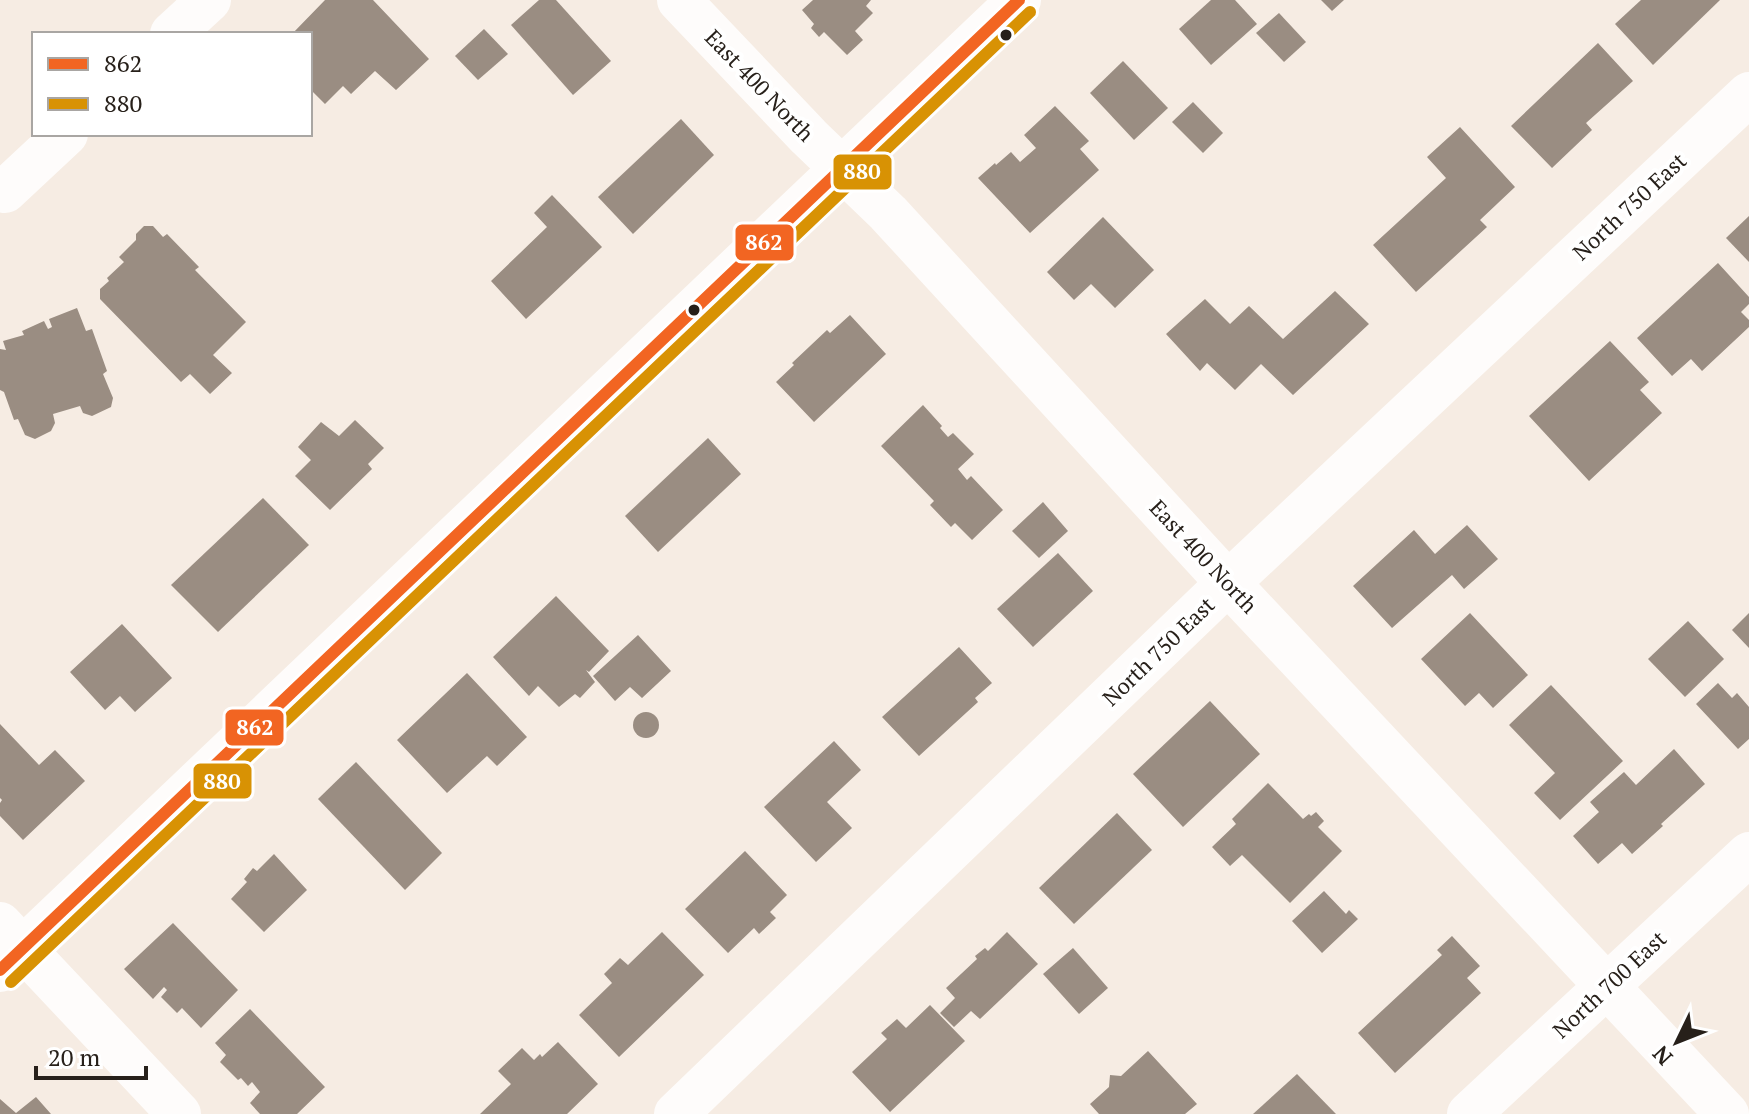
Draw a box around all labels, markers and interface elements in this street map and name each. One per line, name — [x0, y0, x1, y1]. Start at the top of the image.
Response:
street label: East 400 North — [699, 23, 821, 147]
unlabelled marker — [998, 27, 1014, 43]
legend — [32, 32, 312, 136]
text: 862 — [104, 47, 142, 79]
text: 880 — [104, 87, 142, 119]
street label: North 750 East — [1566, 146, 1692, 266]
line badge: 880 — [832, 153, 893, 191]
text: 880 — [843, 156, 881, 185]
line badge: 862 — [734, 223, 795, 262]
text: 862 — [745, 227, 783, 256]
unlabelled marker — [686, 302, 702, 318]
street label: East 400 North — [1144, 493, 1264, 619]
street label: North 750 East — [1096, 590, 1220, 712]
line badge: 862 — [224, 708, 285, 747]
text: 862 — [236, 712, 274, 741]
line badge: 880 — [192, 762, 253, 800]
text: 880 — [203, 766, 241, 795]
street label: North 700 East — [1546, 924, 1672, 1044]
north arrow — [1637, 1002, 1717, 1082]
scale bar — [36, 1030, 146, 1080]
text: N — [1645, 1040, 1678, 1072]
text: 20 m — [48, 1041, 100, 1073]

